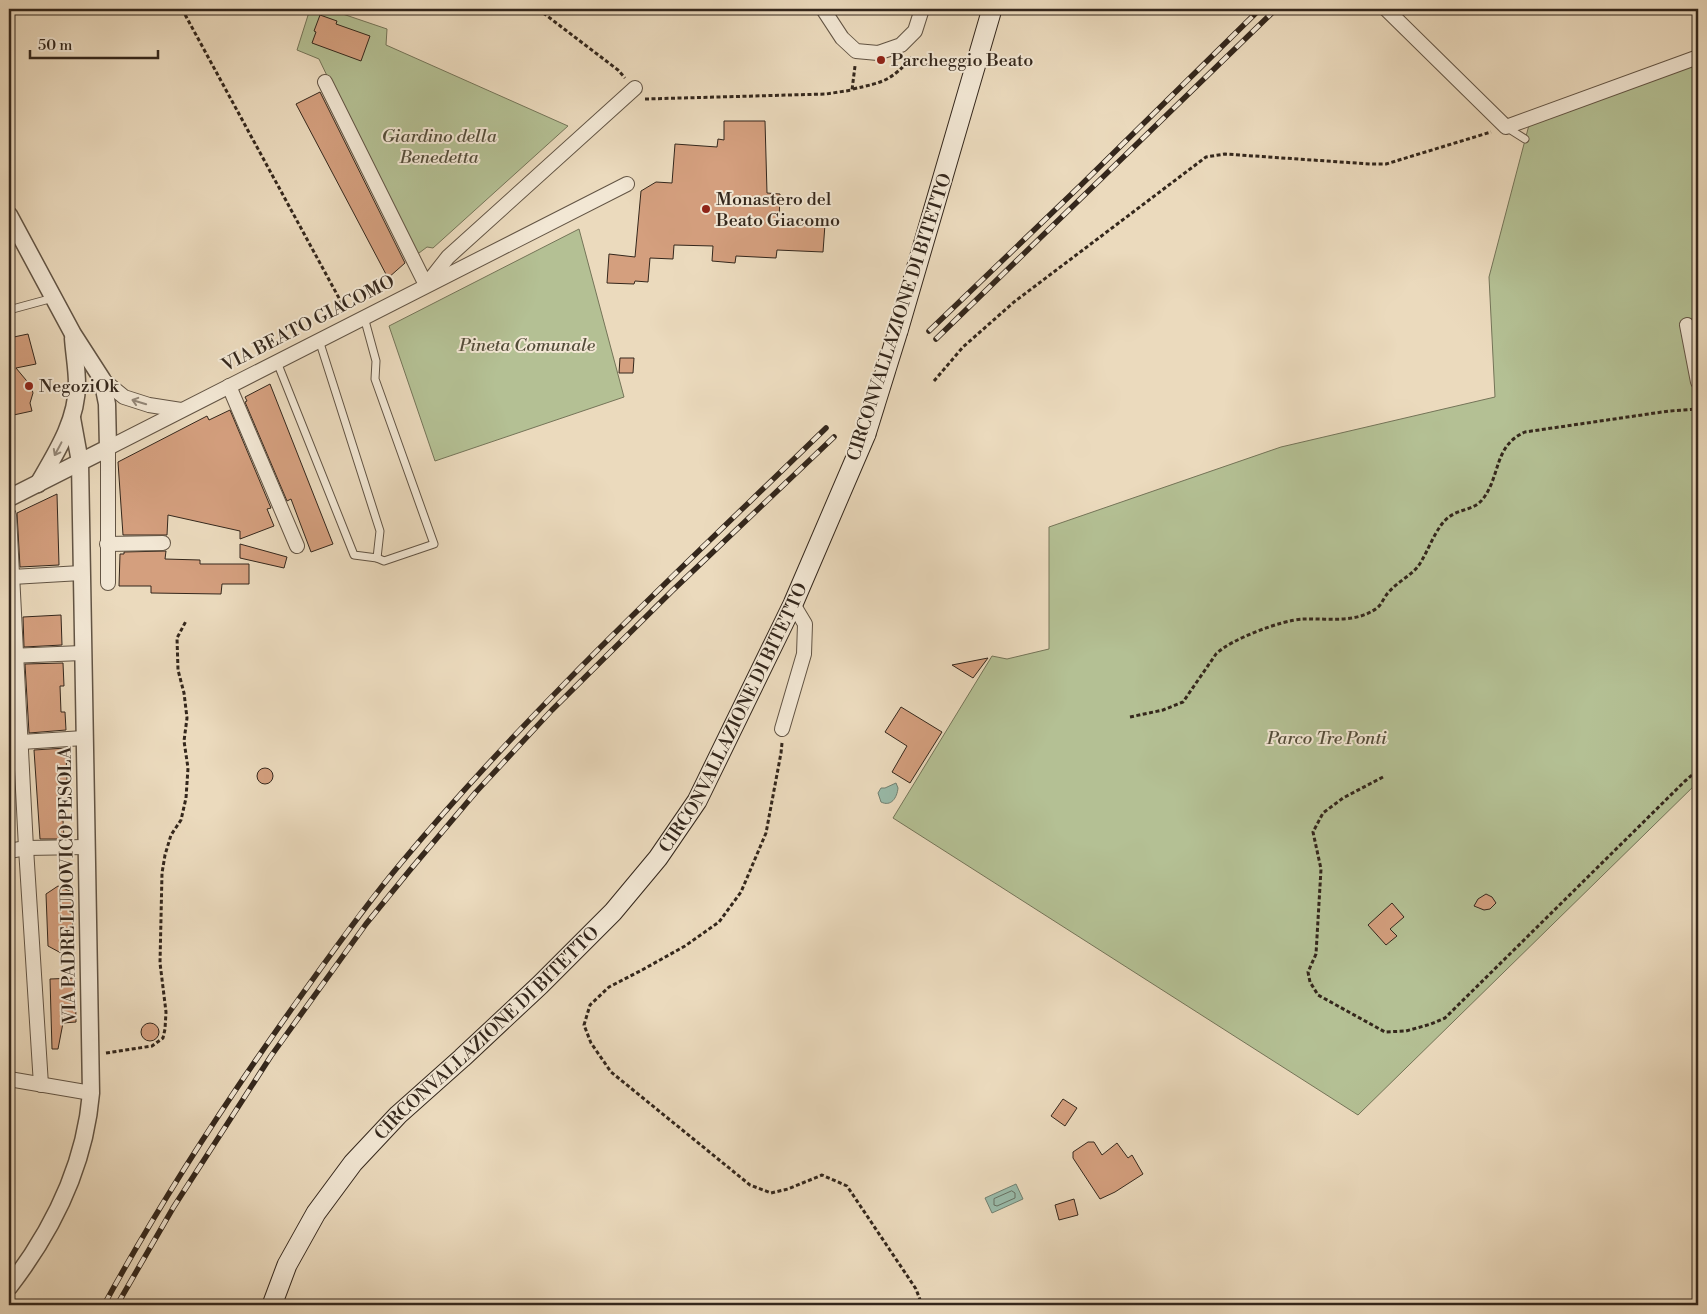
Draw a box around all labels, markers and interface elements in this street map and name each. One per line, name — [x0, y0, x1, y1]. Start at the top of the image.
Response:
scale bar — [30, 28, 158, 60]
text: 50 m — [38, 36, 72, 55]
place label: Parcheggio Beato — [891, 49, 1033, 72]
marker: Parcheggio Beato — [875, 54, 887, 66]
park label: Giardino della Benedetta — [381, 125, 498, 169]
street label: CIRCONVALLAZIONE DI BITETTO — [842, 170, 957, 464]
place label: Monastero del Beato Giacomo — [715, 188, 840, 232]
marker: Monastero del Beato Giacomo — [700, 203, 712, 215]
street label: VIA BEATO GIACOMO — [217, 270, 399, 378]
park label: Pineta Comunale — [458, 334, 596, 357]
place label: NegoziOk — [39, 375, 120, 398]
marker: NegoziOk — [23, 380, 35, 392]
one-way arrow — [131, 396, 147, 406]
one-way arrow — [53, 441, 62, 456]
street label: CIRCONVALLAZIONE DI BITETTO — [654, 579, 813, 857]
park label: Parco Tre Ponti — [1266, 727, 1387, 750]
street label: VIA PADRE LUDOVICO PESOLA — [54, 746, 81, 1025]
street label: CIRCONVALLAZIONE DI BITETTO — [369, 921, 604, 1145]

